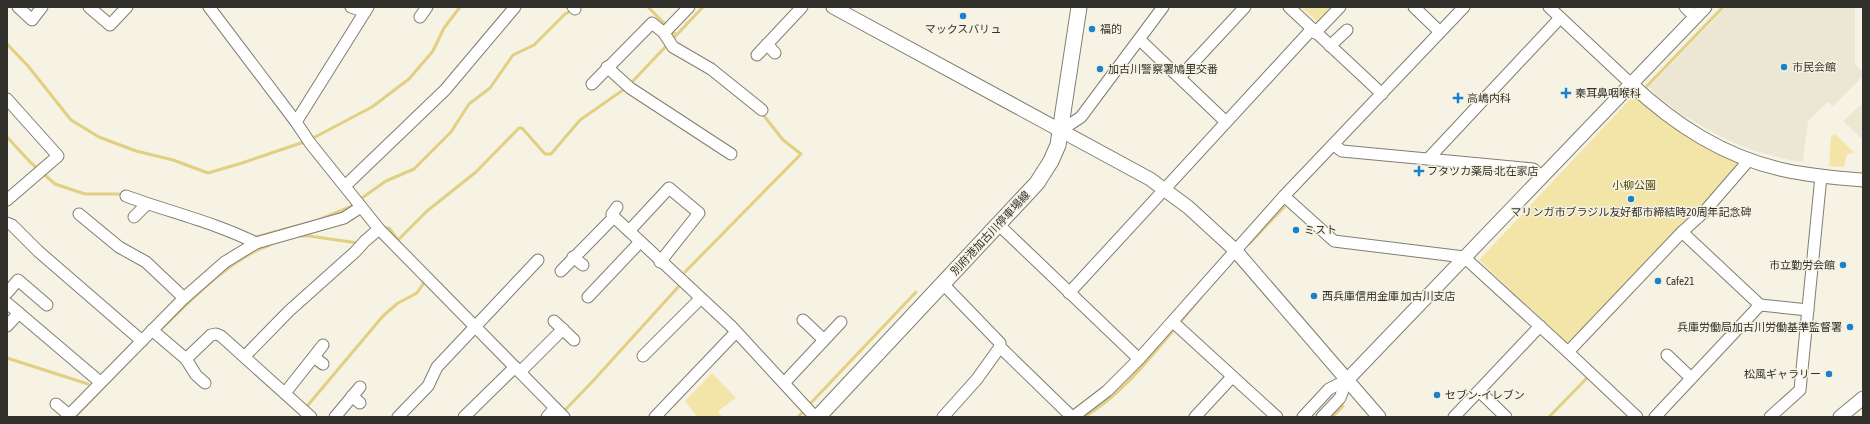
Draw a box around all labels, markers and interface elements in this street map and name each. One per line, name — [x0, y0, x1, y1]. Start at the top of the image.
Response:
marker: マックスバリュ — [958, 11, 968, 21]
place label: マックスバリュ — [925, 23, 1001, 35]
place label: 福的 — [1100, 23, 1122, 35]
marker: 福的 — [1087, 24, 1097, 34]
place label: 市民会館 — [1792, 61, 1836, 73]
marker: 市民会館 — [1779, 62, 1789, 72]
place label: 加古川警察署鳩里交番 — [1108, 63, 1218, 75]
marker: 加古川警察署鳩里交番 — [1095, 64, 1105, 74]
marker: 秦耳鼻咽喉科 — [1560, 87, 1572, 99]
place label: 秦耳鼻咽喉科 — [1575, 87, 1641, 99]
marker: 高嶋内科 — [1452, 92, 1464, 104]
place label: 高嶋内科 — [1467, 92, 1511, 104]
place label: フタツカ薬局 北在家店 — [1427, 165, 1539, 177]
marker: フタツカ薬局 北在家店 — [1414, 166, 1424, 176]
park label: 小柳公園 — [1612, 179, 1656, 191]
street label: 別府港加古川停車場線 — [948, 189, 1032, 277]
marker: マリンガ市ブラジル友好都市締結時20周年記念碑 — [1626, 194, 1636, 204]
place label: マリンガ市ブラジル友好都市締結時20周年記念碑 — [1510, 206, 1752, 218]
place label: ミスト — [1304, 224, 1337, 236]
marker: ミスト — [1291, 225, 1301, 235]
place label: 市立勤労会館 — [1769, 259, 1835, 271]
marker: 市立勤労会館 — [1838, 260, 1848, 270]
place label: Cafe21 — [1666, 275, 1694, 287]
marker: Cafe21 — [1653, 276, 1663, 286]
place label: 西兵庫信用金庫 加古川支店 — [1322, 290, 1456, 302]
marker: 西兵庫信用金庫 加古川支店 — [1309, 291, 1319, 301]
place label: 兵庫労働局加古川労働基準監督署 — [1677, 321, 1842, 333]
marker: 兵庫労働局加古川労働基準監督署 — [1845, 322, 1855, 332]
place label: 松風ギャラリー — [1744, 368, 1821, 380]
marker: 松風ギャラリー — [1824, 369, 1834, 379]
place label: セブン-イレブン — [1445, 389, 1525, 401]
marker: セブン-イレブン — [1432, 390, 1442, 400]

